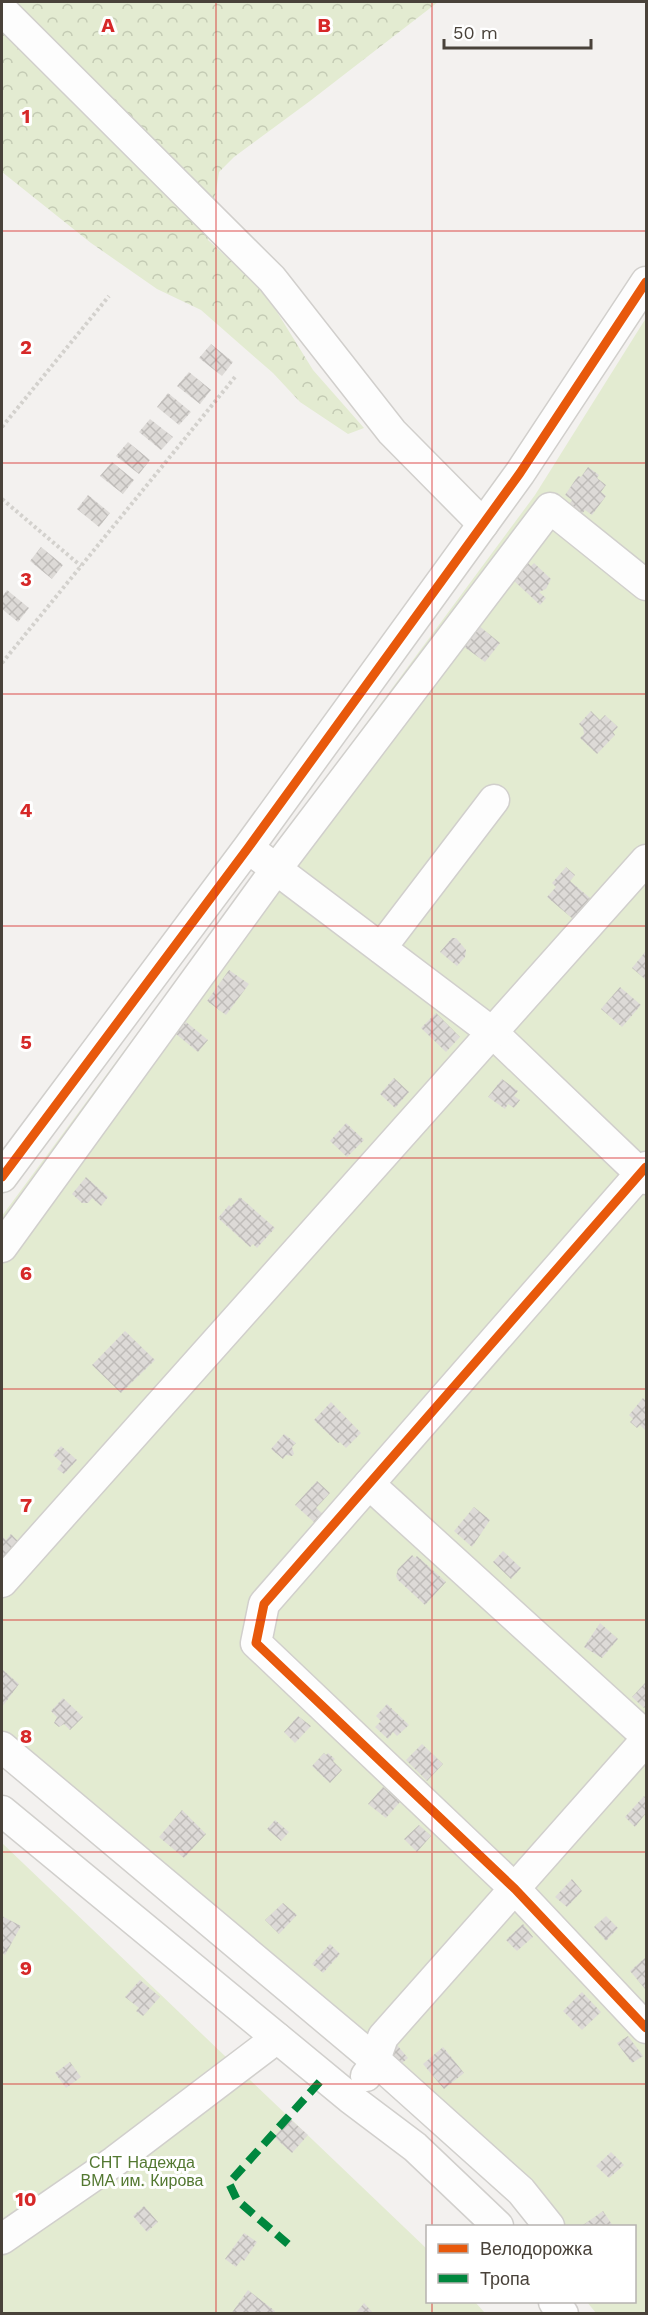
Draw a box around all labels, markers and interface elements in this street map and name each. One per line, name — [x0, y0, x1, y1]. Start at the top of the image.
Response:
scale bar — [444, 12, 591, 50]
text: A — [101, 13, 115, 37]
text: B — [317, 13, 331, 37]
text: 50 m — [453, 22, 498, 43]
text: 1 — [22, 104, 30, 128]
text: 2 — [20, 335, 32, 359]
text: 3 — [20, 567, 32, 591]
text: 4 — [20, 798, 33, 822]
text: 5 — [20, 1030, 32, 1054]
text: 6 — [20, 1261, 32, 1285]
text: 7 — [20, 1493, 32, 1517]
text: 8 — [20, 1724, 32, 1748]
text: 9 — [20, 1956, 32, 1980]
park label: СНТ Надежда ВМА им. Кирова — [80, 2153, 204, 2190]
text: 10 — [15, 2187, 37, 2211]
legend — [426, 2225, 636, 2303]
text: Велодорожка — [480, 2238, 593, 2259]
text: Тропа — [480, 2268, 531, 2289]

